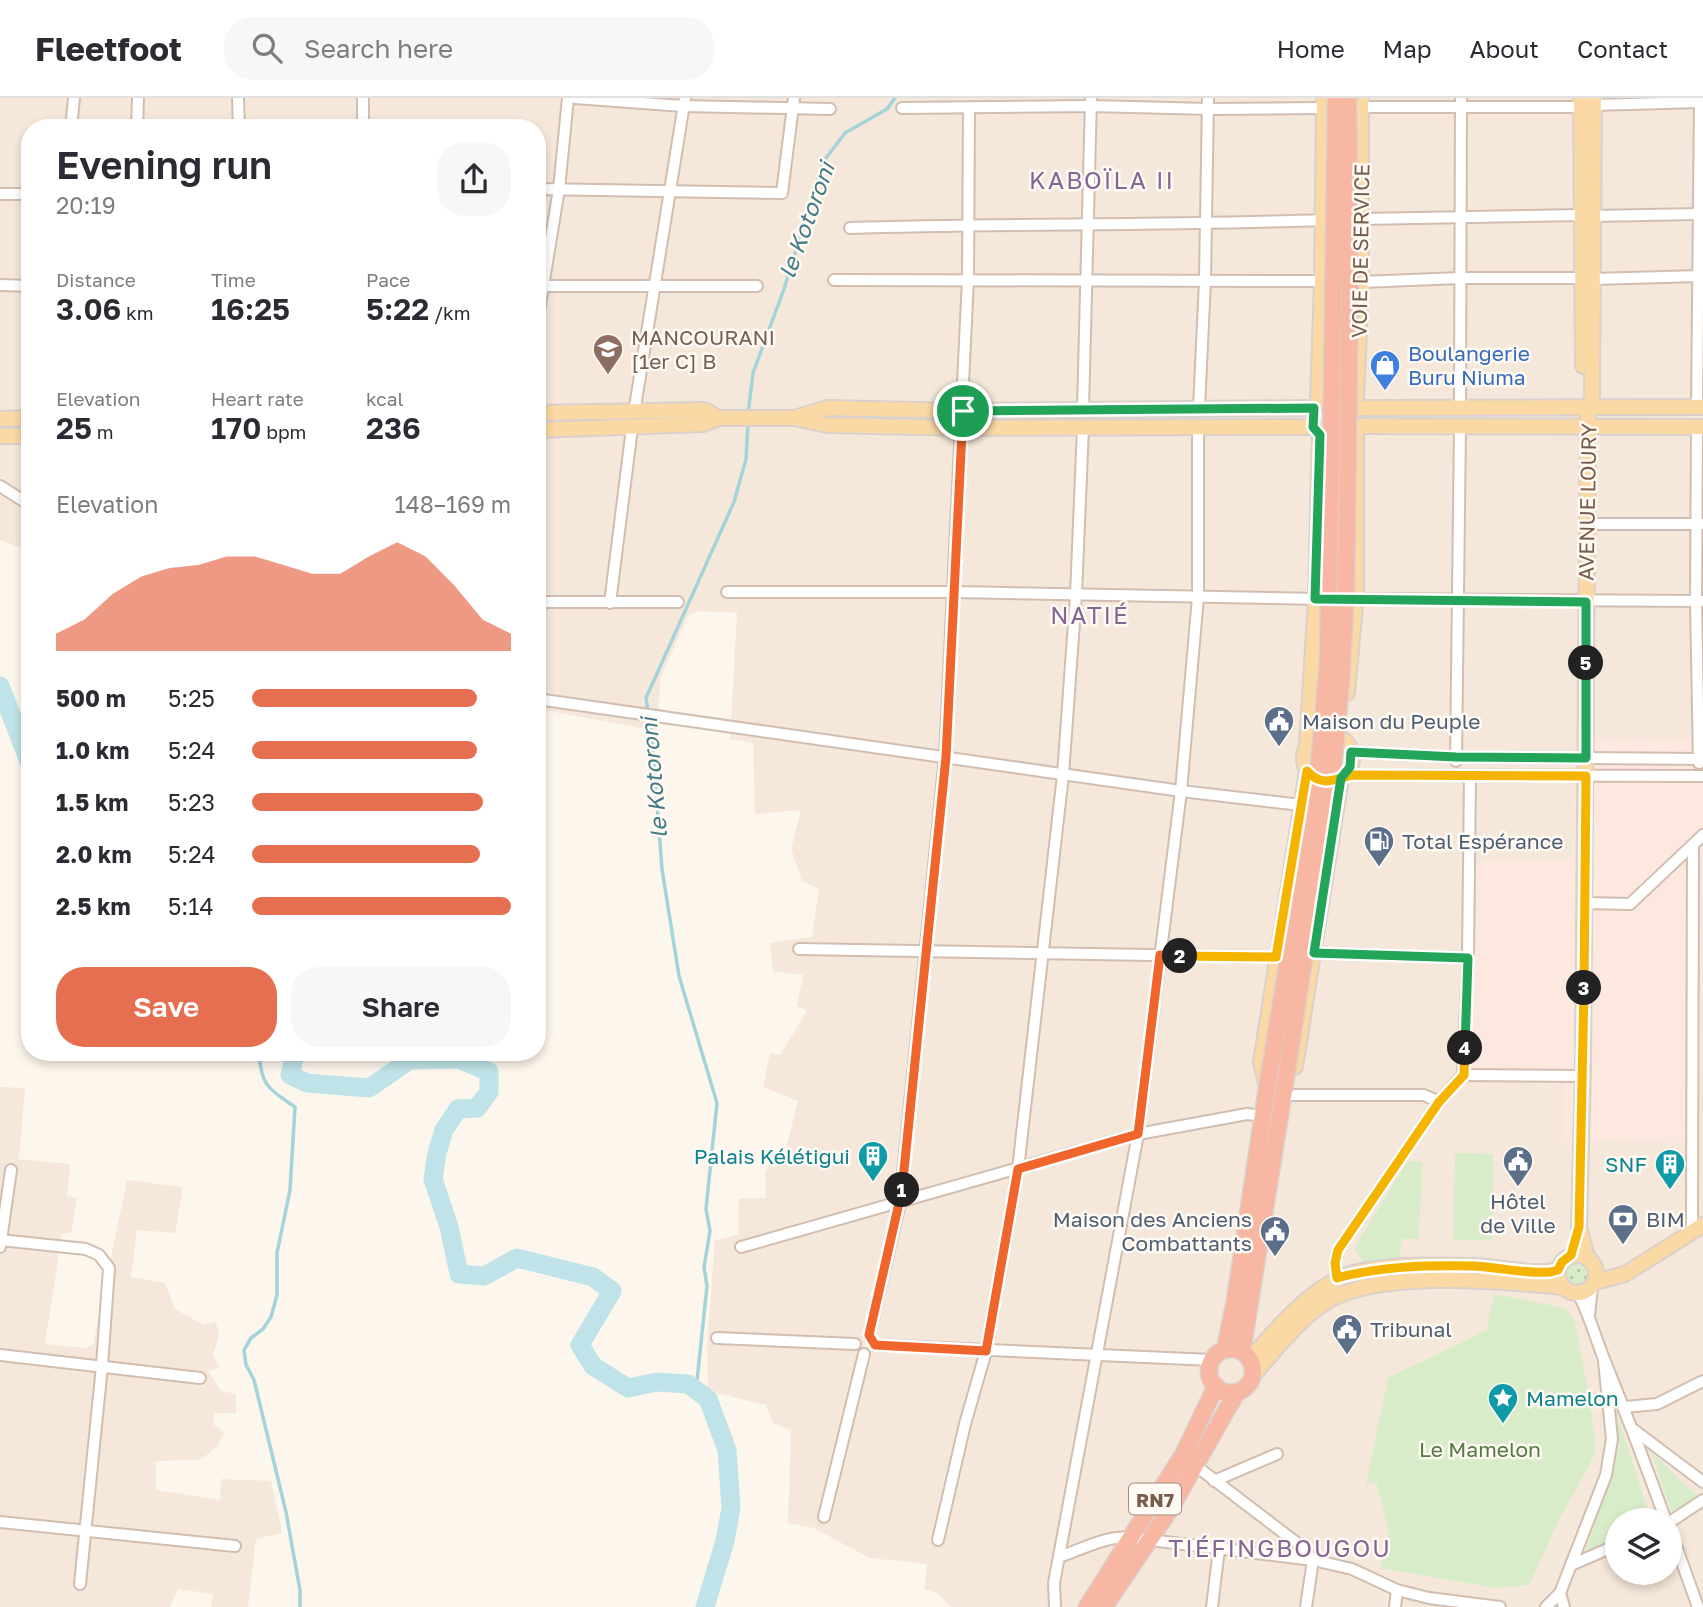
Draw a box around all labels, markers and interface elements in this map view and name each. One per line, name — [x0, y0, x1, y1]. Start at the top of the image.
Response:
search box — [224, 17, 714, 80]
text: Fleetfoot — [35, 29, 182, 68]
icon: search — [248, 29, 286, 67]
text: Search here — [304, 33, 453, 64]
text: Home — [1277, 34, 1345, 63]
text: Map — [1383, 34, 1432, 63]
text: About — [1470, 34, 1539, 63]
text: Contact — [1577, 34, 1668, 63]
text: Evening run — [56, 142, 272, 187]
button: share — [437, 142, 511, 216]
water label: le Kotoroni — [772, 156, 841, 282]
street label: VOIE DE SERVICE — [1345, 164, 1375, 338]
district label: KABOÏLA II — [1029, 165, 1175, 194]
text: 20:19 — [56, 191, 116, 219]
text: Distance — [56, 268, 136, 291]
text: Time — [211, 268, 256, 291]
text: Pace — [366, 268, 410, 291]
text: 3.06 — [56, 291, 121, 327]
text: 16:25 — [211, 291, 290, 327]
text: 5:22 — [366, 291, 429, 327]
text: km — [121, 301, 154, 324]
text: /km — [429, 301, 471, 324]
place label: MANCOURANI [1er C] B — [631, 324, 775, 374]
school or university icon: MANCOURANI [1er C] B — [591, 332, 625, 376]
place label: Boulangerie Buru Niuma — [1408, 340, 1530, 390]
shop icon: Boulangerie Buru Niuma — [1368, 348, 1402, 392]
pin — [933, 381, 993, 441]
text: Elevation — [56, 387, 141, 410]
text: Heart rate — [211, 387, 304, 410]
text: kcal — [366, 387, 404, 410]
icon: arrive — [944, 392, 982, 430]
text: 25 — [56, 410, 92, 446]
text: 170 — [211, 410, 262, 446]
text: 236 — [366, 410, 421, 446]
text: m — [92, 420, 114, 443]
text: bpm — [262, 420, 306, 443]
street label: AVENUE LOURY — [1573, 422, 1601, 581]
text: Elevation — [56, 490, 158, 518]
text: 148–169 m — [395, 490, 511, 518]
district label: NATIÉ — [1050, 600, 1130, 629]
pin: 5 — [1568, 646, 1604, 680]
text: 5 — [1580, 651, 1591, 674]
text: 500 m — [56, 684, 126, 712]
text: 5:25 — [168, 684, 215, 712]
public building icon: Maison du Peuple — [1262, 704, 1296, 748]
place label: Maison du Peuple — [1302, 708, 1480, 734]
water label: le Kotoroni — [634, 714, 672, 840]
text: 1.0 km — [56, 736, 129, 764]
text: 5:24 — [168, 736, 216, 764]
text: 1.5 km — [56, 788, 128, 816]
text: 5:23 — [168, 788, 215, 816]
fuel station icon: Total Espérance — [1362, 824, 1396, 868]
place label: Total Espérance — [1402, 828, 1563, 854]
text: 2.0 km — [56, 840, 132, 868]
text: 5:24 — [168, 840, 216, 868]
text: 2.5 km — [56, 892, 131, 920]
text: 5:14 — [168, 892, 213, 920]
pin: 2 — [1162, 938, 1198, 974]
text: 2 — [1174, 944, 1185, 967]
button: Save — [56, 967, 277, 1047]
button: Share — [291, 967, 511, 1047]
pin: 3 — [1566, 970, 1602, 1006]
text: 3 — [1578, 976, 1589, 999]
pin: 4 — [1448, 1030, 1482, 1066]
text: 4 — [1459, 1036, 1470, 1059]
building icon: Palais Kélétigui — [856, 1139, 890, 1183]
place label: Palais Kélétigui — [694, 1143, 850, 1169]
public building icon: Hôtel de Ville — [1501, 1144, 1535, 1188]
building icon: SNF — [1653, 1147, 1687, 1191]
place label: SNF — [1605, 1151, 1647, 1177]
pin: 1 — [884, 1172, 920, 1208]
text: 1 — [897, 1178, 906, 1201]
place label: Hôtel de Ville — [1480, 1188, 1556, 1238]
bank icon: BIM — [1606, 1202, 1640, 1246]
place label: Maison des Anciens Combattants — [1053, 1206, 1252, 1256]
place label: BIM — [1646, 1206, 1685, 1232]
public building icon: Maison des Anciens Combattants — [1258, 1214, 1292, 1258]
public building icon: Tribunal — [1330, 1312, 1364, 1356]
place label: Tribunal — [1370, 1316, 1452, 1342]
place icon: Mamelon — [1486, 1381, 1520, 1425]
place label: Mamelon — [1526, 1385, 1619, 1411]
park label: Le Mamelon — [1419, 1436, 1541, 1462]
road number: RN7 — [1129, 1484, 1181, 1514]
map controls — [1605, 1508, 1682, 1585]
button: layers — [1605, 1508, 1682, 1585]
district label: TIÉFINGBOUGOU — [1168, 1533, 1392, 1562]

